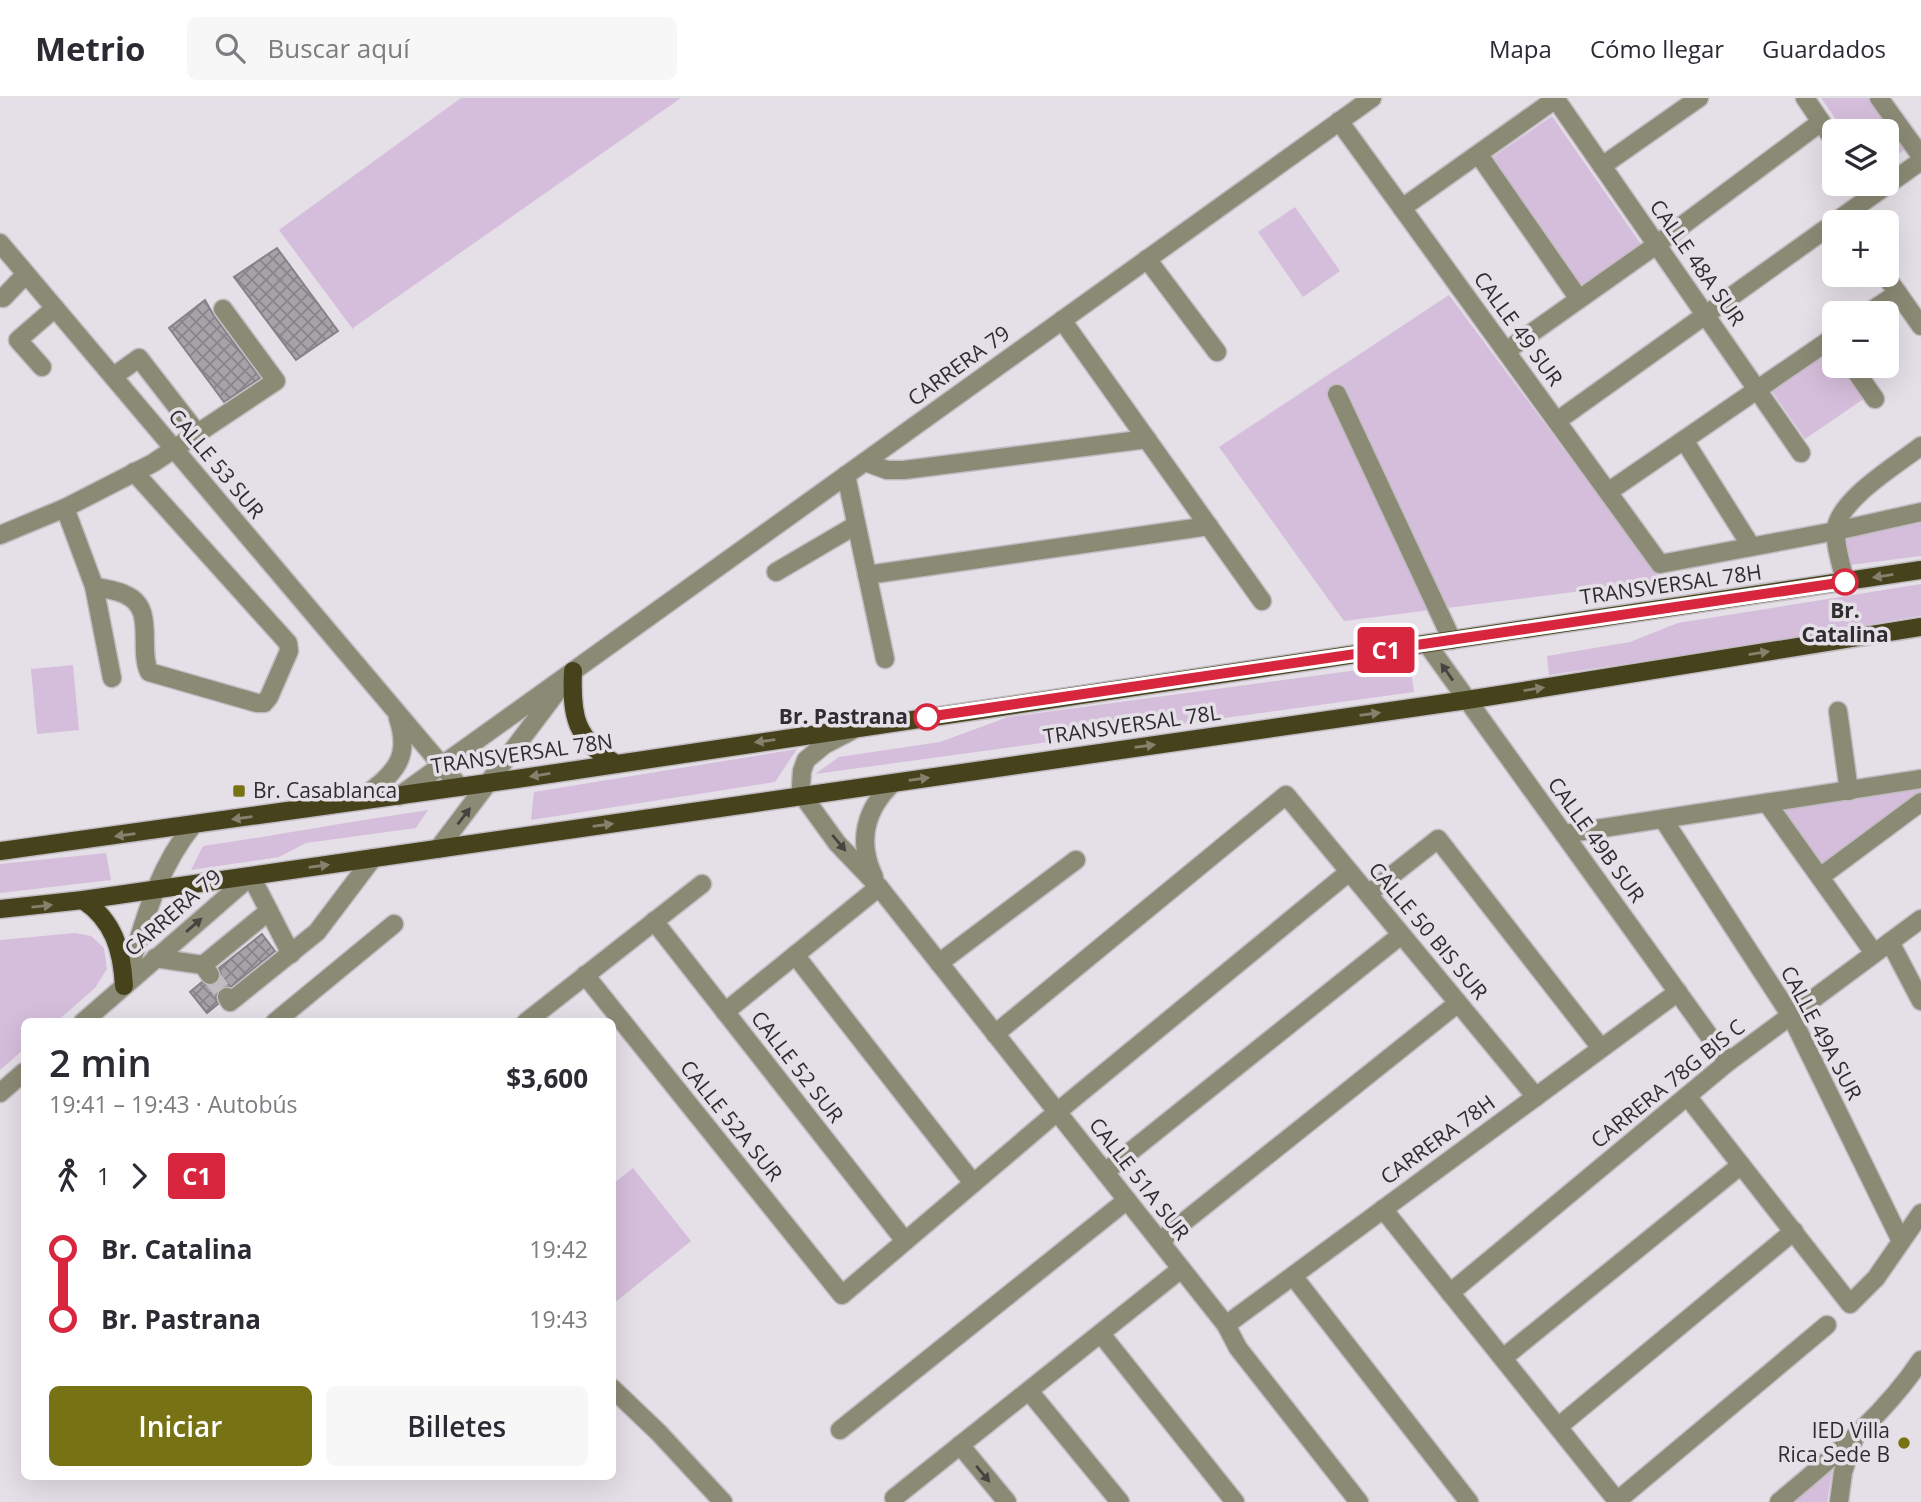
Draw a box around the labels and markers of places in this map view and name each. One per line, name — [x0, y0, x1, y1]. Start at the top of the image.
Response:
marker: Br. Catalina — [1832, 569, 1858, 595]
place label: Br. Catalina — [1801, 596, 1889, 648]
place label: Br. Pastrana — [779, 702, 908, 730]
marker: Br. Pastrana — [914, 704, 940, 730]
place label: Br. Casablanca — [253, 776, 397, 804]
marker: Br. Casablanca — [231, 783, 247, 799]
place label: IED Villa Rica Sede B — [1778, 1416, 1890, 1468]
marker: IED Villa Rica Sede B — [1896, 1435, 1912, 1451]

